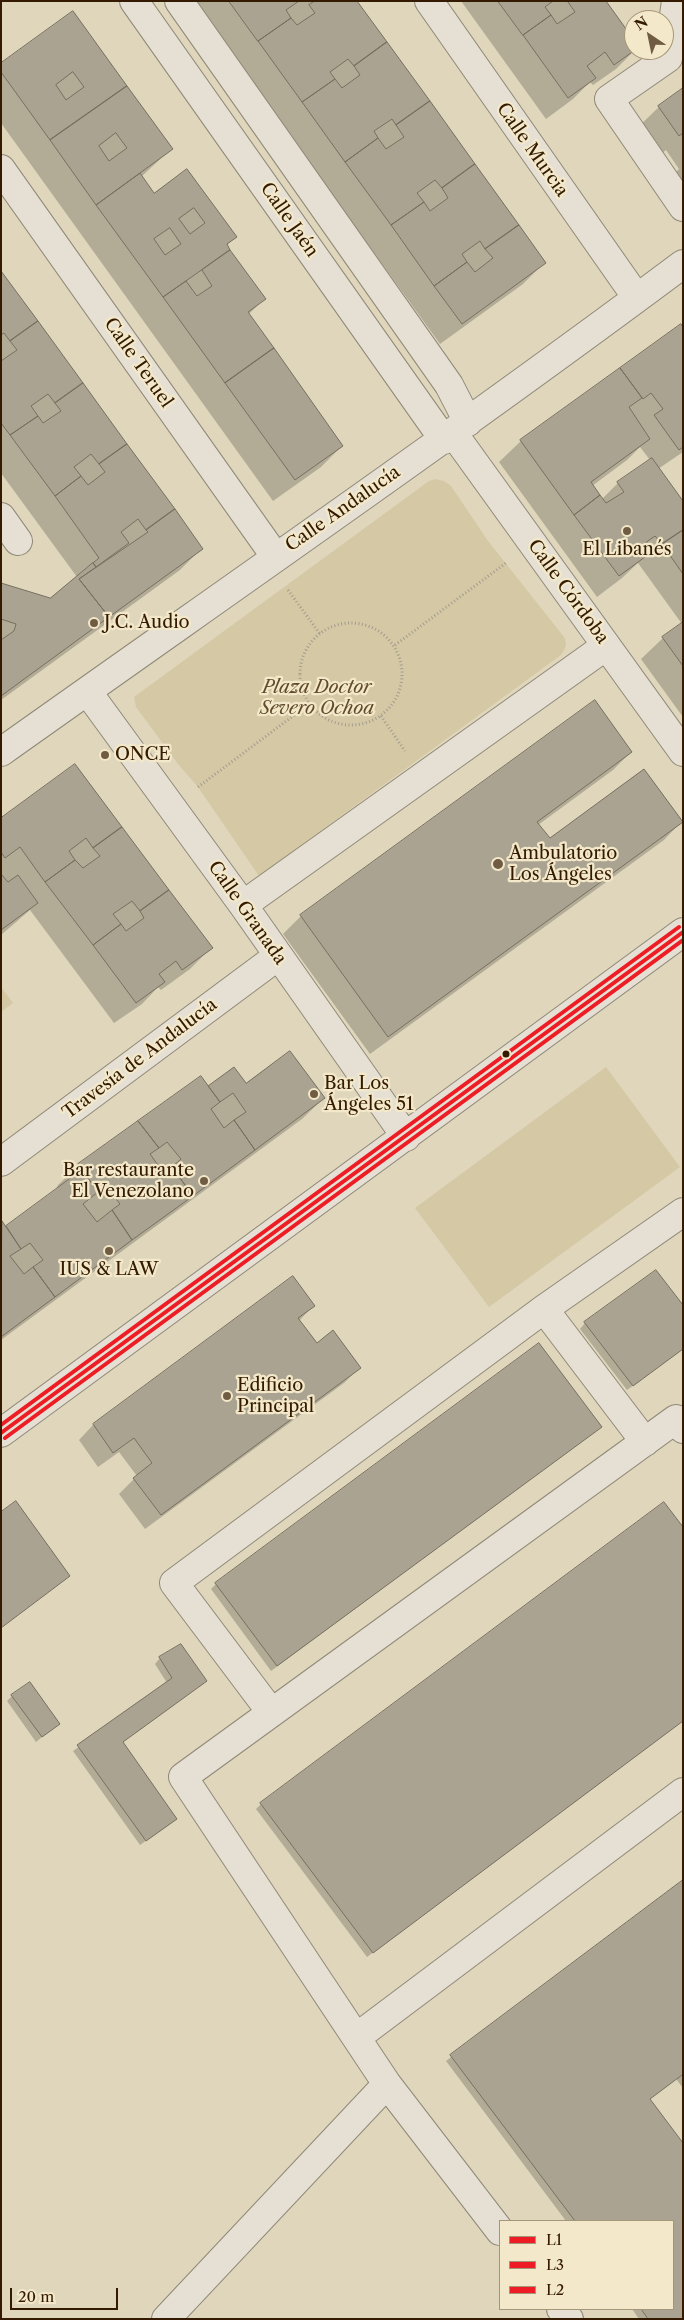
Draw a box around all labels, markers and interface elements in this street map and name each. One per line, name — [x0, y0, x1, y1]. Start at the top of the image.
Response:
north arrow — [624, 10, 674, 60]
text: N — [631, 13, 651, 34]
street label: Calle Murcia — [492, 99, 572, 201]
street label: Calle Jaén — [256, 179, 322, 261]
street label: Calle Teruel — [99, 314, 177, 412]
street label: Calle Andalucía — [282, 461, 404, 557]
marker: El Libanés — [621, 525, 633, 537]
street label: Calle Córdoba — [523, 536, 613, 648]
place label: El Libanés — [582, 539, 672, 561]
place label: J.C. Audio — [104, 612, 190, 634]
marker: J.C. Audio — [88, 617, 100, 629]
park label: Plaza Doctor Severo Ochoa — [260, 677, 374, 720]
place label: ONCE — [115, 744, 171, 766]
marker: ONCE — [99, 749, 111, 761]
place label: Ambulatorio Los Ángeles — [509, 843, 617, 886]
street label: Calle Granada — [203, 857, 291, 969]
marker: Ambulatorio Los Ángeles — [491, 857, 505, 871]
street label: Travesía de Andalucía — [59, 994, 221, 1124]
unlabelled marker — [501, 1049, 511, 1059]
place label: Bar Los Ángeles 51 — [324, 1073, 414, 1116]
marker: Bar Los Ángeles 51 — [308, 1088, 320, 1100]
place label: Bar restaurante El Venezolano — [63, 1160, 194, 1202]
marker: Bar restaurante El Venezolano — [198, 1175, 210, 1187]
marker: IUS & LAW — [103, 1245, 115, 1257]
place label: IUS & LAW — [60, 1259, 158, 1281]
place label: Edificio Principal — [237, 1375, 314, 1418]
marker: Edificio Principal — [221, 1390, 233, 1402]
legend — [499, 2220, 674, 2310]
text: L1 — [546, 2230, 562, 2249]
text: L3 — [546, 2255, 564, 2274]
scale bar — [12, 2278, 120, 2310]
text: L2 — [546, 2280, 564, 2299]
text: 20 m — [18, 2287, 54, 2306]

